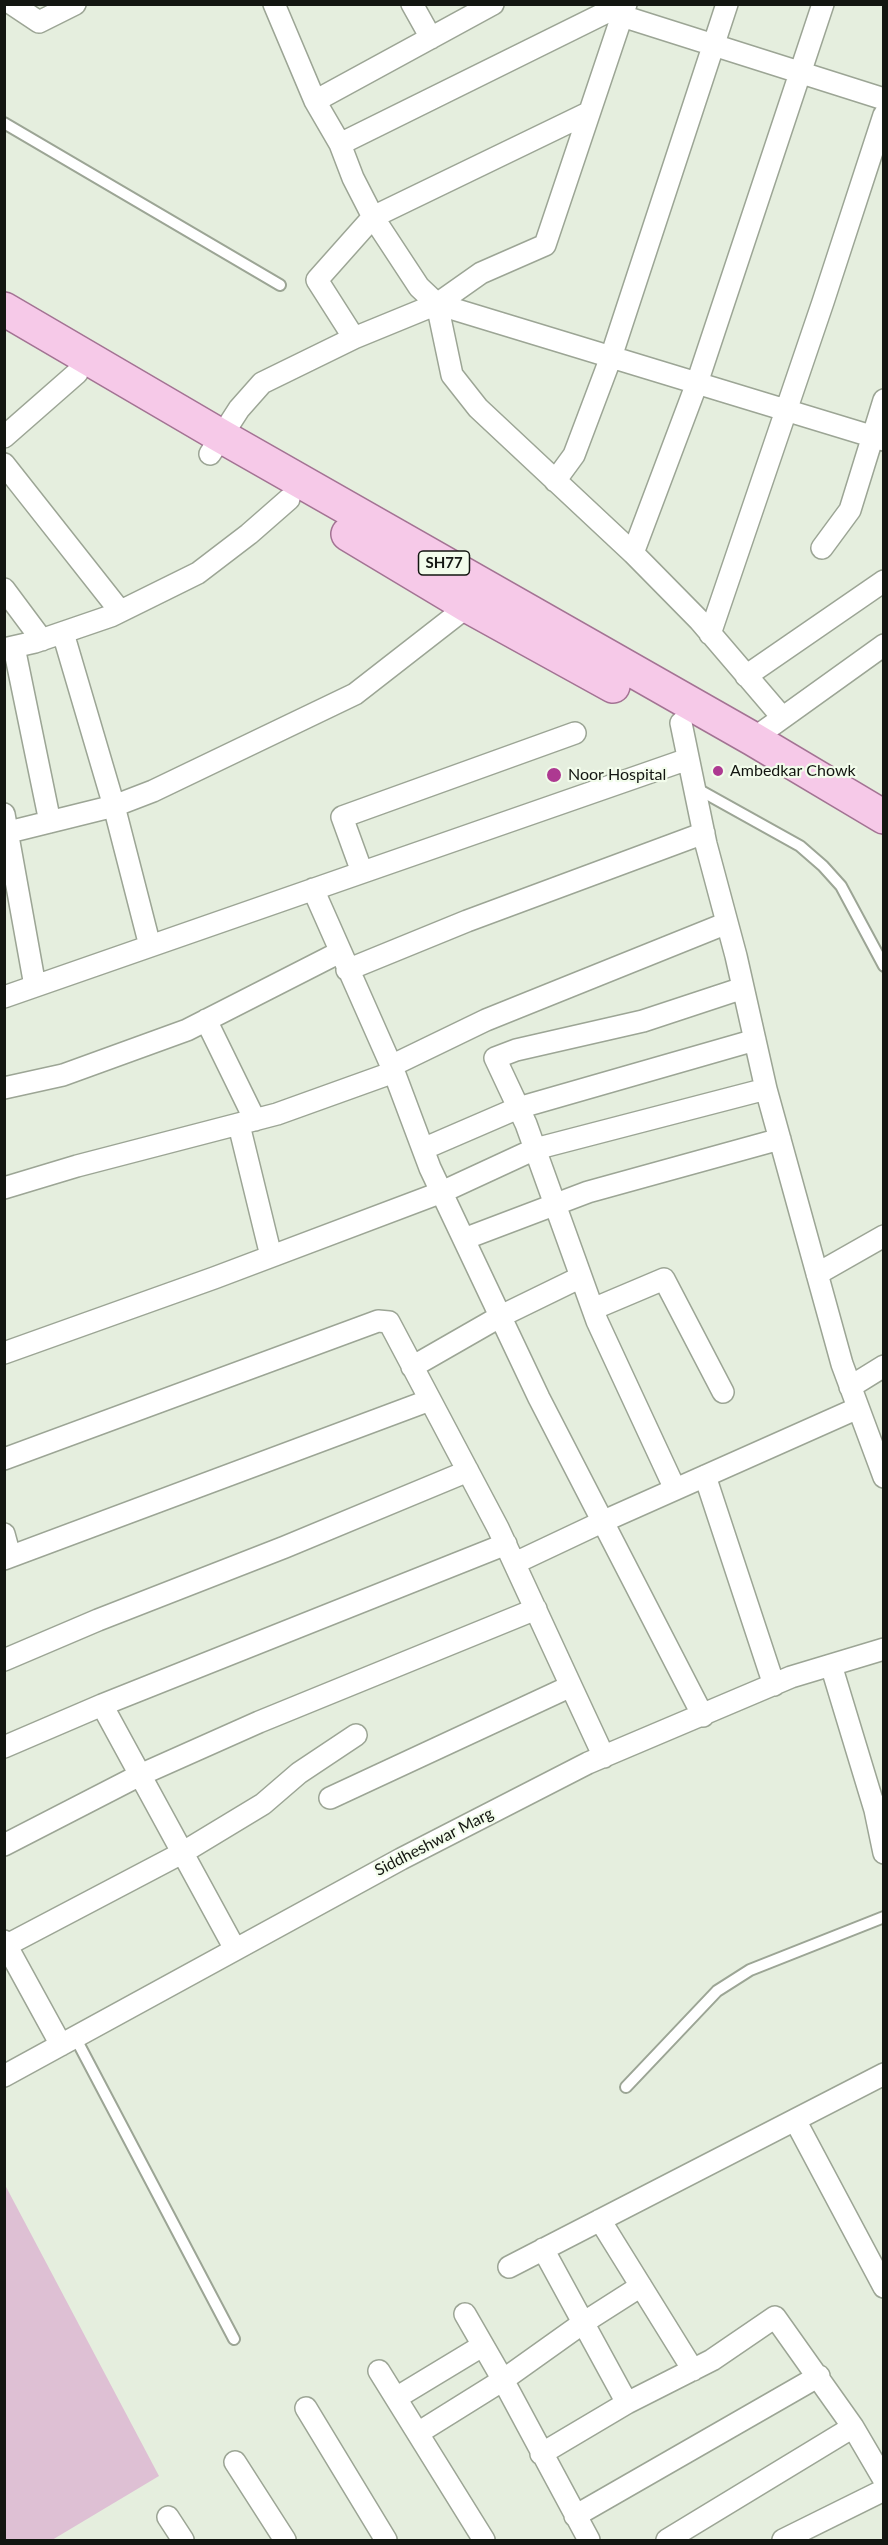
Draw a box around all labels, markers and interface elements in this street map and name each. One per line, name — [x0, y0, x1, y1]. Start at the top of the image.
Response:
road number: SH77 — [418, 551, 470, 575]
place label: Ambedkar Chowk — [730, 761, 856, 781]
marker: Ambedkar Chowk — [711, 764, 725, 778]
place label: Noor Hospital — [568, 765, 666, 785]
marker: Noor Hospital — [545, 766, 563, 784]
street label: Siddheshwar Marg — [372, 1804, 496, 1880]

